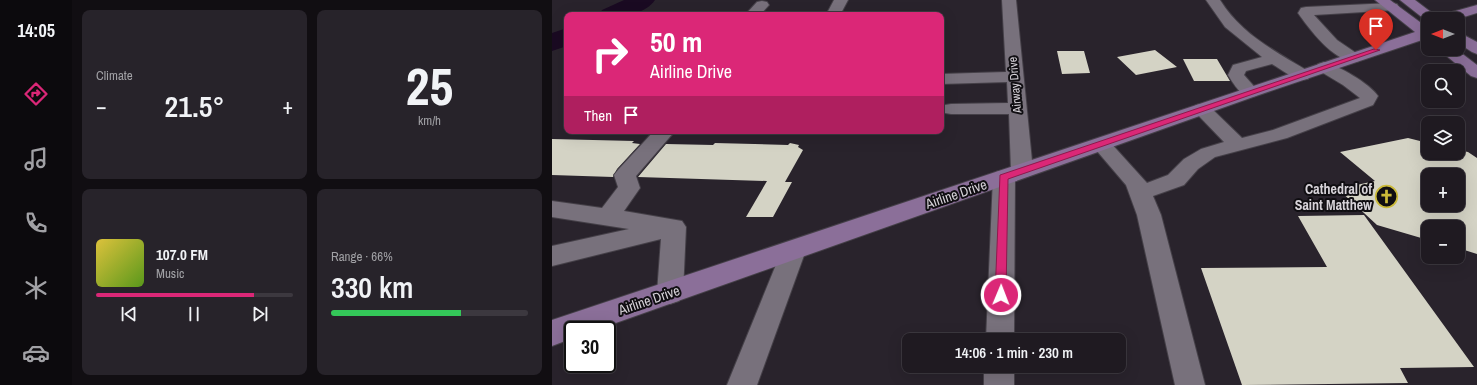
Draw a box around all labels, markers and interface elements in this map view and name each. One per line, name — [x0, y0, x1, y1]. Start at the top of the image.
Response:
pin — [1359, 9, 1393, 50]
north arrow — [1421, 12, 1465, 56]
map controls — [1421, 12, 1465, 264]
icon: arrive — [1365, 15, 1387, 37]
text: 14:05 — [17, 18, 55, 43]
text: 50 m — [650, 23, 702, 61]
icon: right — [584, 28, 636, 80]
text: 25 — [406, 51, 453, 121]
street label: Airway Drive — [1005, 56, 1026, 115]
text: Airline Drive — [650, 59, 732, 84]
button: search — [1421, 64, 1465, 108]
text: Climate — [96, 67, 133, 84]
icon: directions — [22, 80, 50, 108]
text: 21.5° — [165, 86, 224, 126]
text: − — [96, 91, 107, 121]
text: + — [282, 91, 293, 121]
icon: arrive — [620, 104, 642, 126]
text: Then — [584, 105, 612, 126]
text: km/h — [418, 112, 441, 129]
button: layers — [1421, 116, 1465, 160]
icon: music — [22, 145, 50, 173]
button: + — [1421, 168, 1465, 212]
street label: Airline Drive — [922, 175, 989, 213]
place label: Cathedral of Saint Matthew — [1295, 180, 1372, 214]
church icon: Cathedral of Saint Matthew — [1374, 184, 1400, 210]
icon: phone — [22, 209, 50, 237]
button: − — [1421, 220, 1465, 264]
text: 107.0 FM — [156, 244, 208, 265]
text: Range · 66% — [331, 248, 393, 265]
text: Music — [156, 265, 184, 282]
text: 330 km — [331, 267, 413, 307]
icon: climate — [22, 274, 50, 302]
position arrow — [980, 274, 1022, 316]
street label: Airline Drive — [615, 281, 682, 319]
icon: previous — [118, 303, 140, 325]
icon: pause — [183, 303, 205, 325]
icon: next — [249, 303, 271, 325]
speed limit sign: 30 — [564, 321, 616, 373]
icon: car — [22, 339, 50, 367]
text: 14:06 · 1 min · 230 m — [955, 342, 1073, 363]

